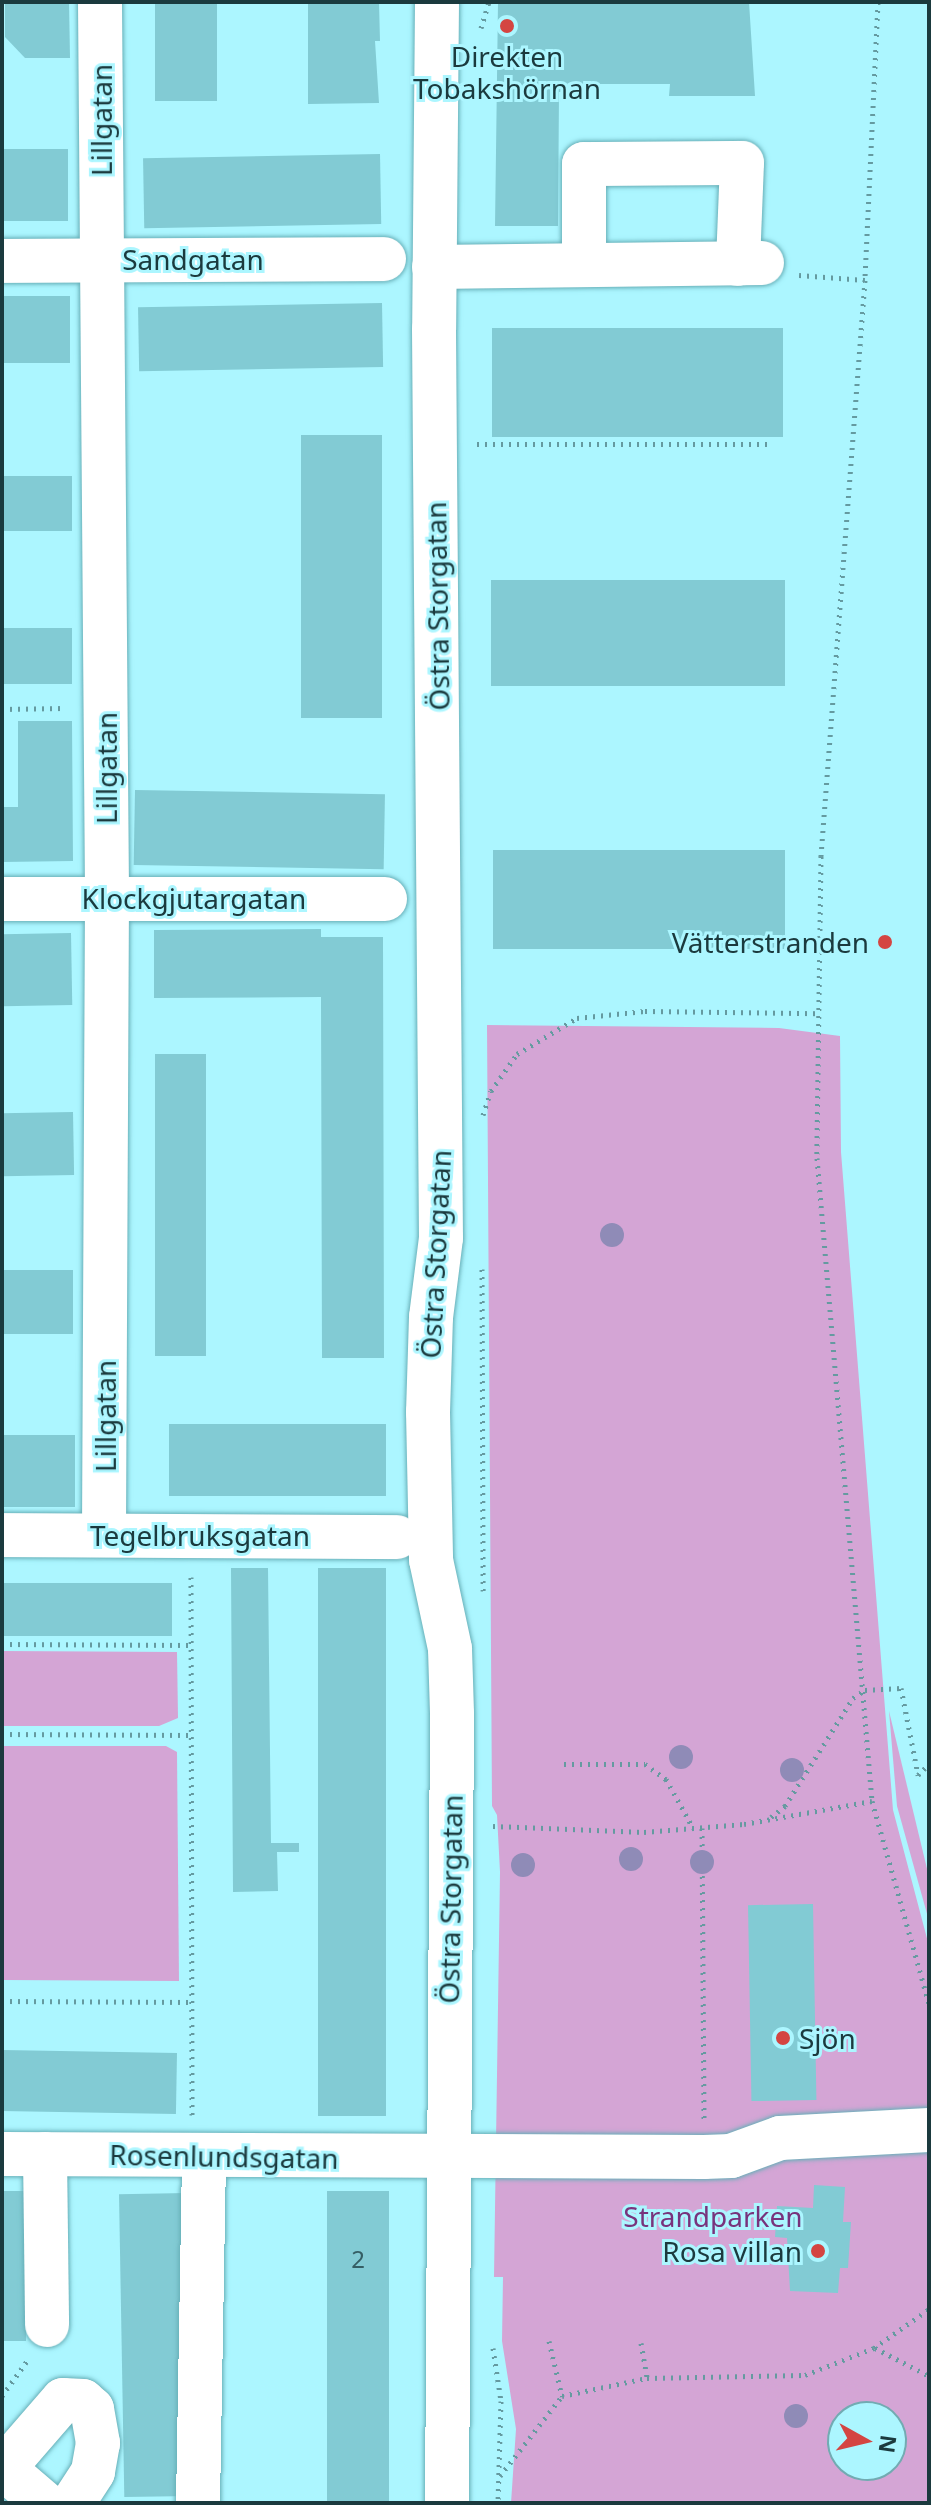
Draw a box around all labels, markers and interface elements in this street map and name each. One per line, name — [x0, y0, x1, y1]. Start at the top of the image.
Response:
marker: Direkten Tobakshörnan — [498, 17, 516, 35]
place label: Direkten Tobakshörnan — [413, 39, 601, 105]
street label: Lillgatan — [84, 64, 118, 176]
street label: Sandgatan — [122, 242, 264, 276]
street label: Östra Storgatan — [418, 501, 456, 711]
street label: Lillgatan — [89, 712, 123, 824]
street label: Klockgjutargatan — [82, 881, 306, 915]
place label: Vätterstranden — [672, 925, 869, 959]
marker: Vätterstranden — [876, 933, 894, 951]
street label: Östra Storgatan — [413, 1149, 457, 1359]
street label: Lillgatan — [88, 1360, 122, 1472]
street label: Tegelbruksgatan — [90, 1518, 310, 1552]
street label: Östra Storgatan — [431, 1794, 469, 2004]
place label: Sjön — [799, 2021, 856, 2055]
marker: Sjön — [774, 2029, 792, 2047]
street label: Rosenlundsgatan — [109, 2137, 339, 2175]
park label: Strandparken — [623, 2199, 803, 2233]
place label: Rosa villan — [662, 2234, 802, 2268]
marker: Rosa villan — [809, 2242, 827, 2260]
house number: 2 — [351, 2245, 365, 2273]
north arrow — [827, 2401, 907, 2481]
text: N — [873, 2433, 905, 2455]

